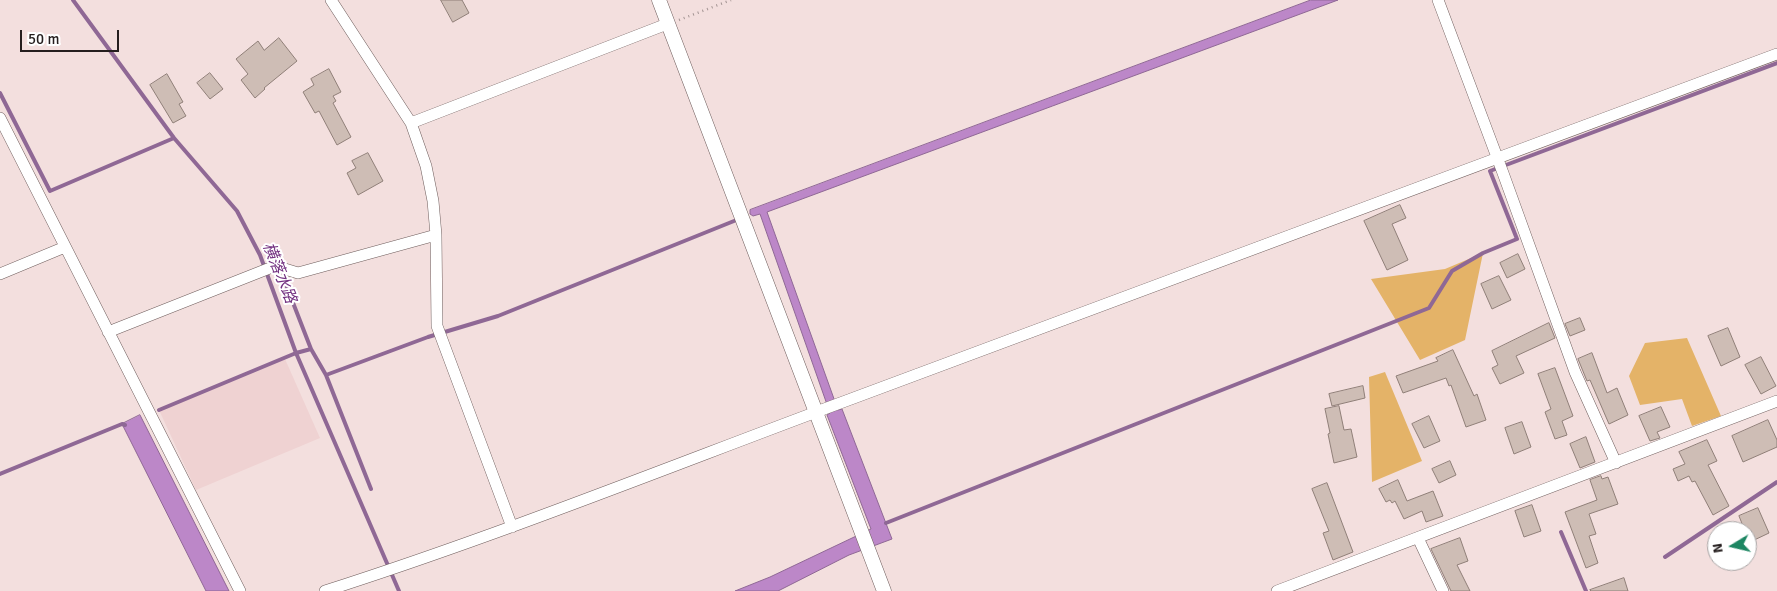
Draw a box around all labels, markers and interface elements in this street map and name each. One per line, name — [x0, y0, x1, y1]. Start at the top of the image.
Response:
scale bar — [22, 20, 121, 52]
text: 50 m — [28, 30, 59, 48]
water label: 横落水路 — [258, 240, 300, 306]
north arrow — [1707, 521, 1757, 571]
text: N — [1709, 542, 1727, 554]

